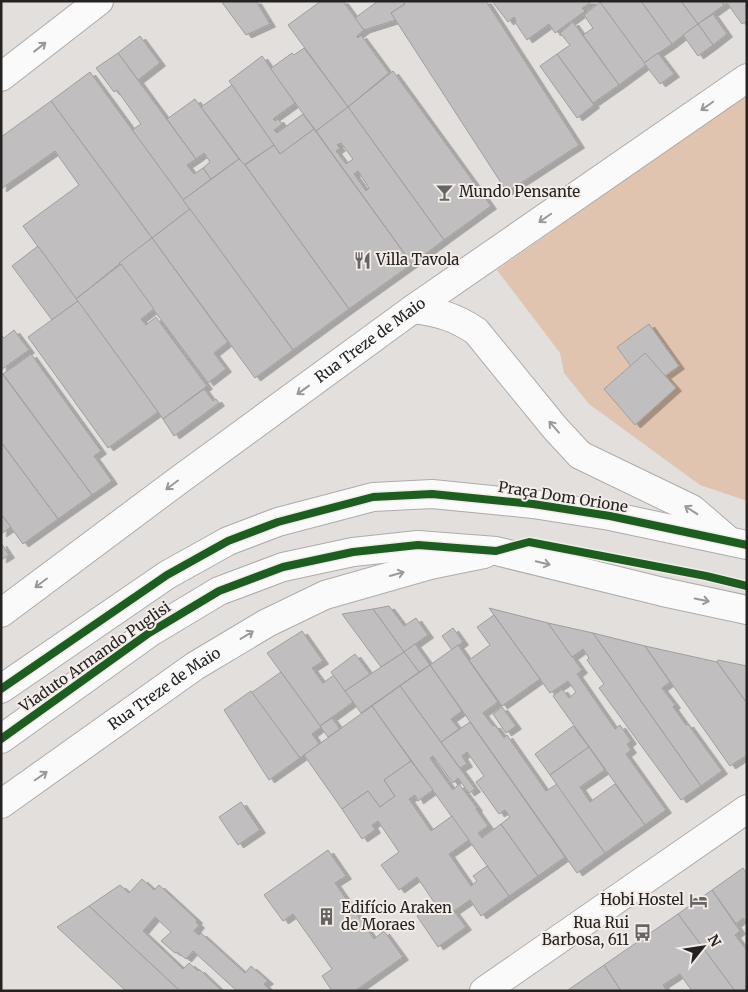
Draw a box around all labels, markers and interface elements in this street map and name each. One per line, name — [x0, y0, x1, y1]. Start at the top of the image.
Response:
one-way arrow — [33, 42, 47, 52]
one-way arrow — [700, 101, 714, 111]
bar icon: Mundo Pensante — [435, 182, 455, 202]
place label: Mundo Pensante — [459, 182, 580, 201]
one-way arrow — [538, 213, 552, 223]
restaurant icon: Villa Tavola — [352, 250, 372, 270]
place label: Villa Tavola — [375, 250, 459, 269]
street label: Rua Treze de Maio — [311, 293, 429, 387]
one-way arrow — [297, 384, 310, 395]
one-way arrow — [548, 420, 560, 433]
street label: Praça Dom Orione — [497, 477, 629, 516]
one-way arrow — [166, 480, 179, 491]
one-way arrow — [685, 505, 699, 515]
one-way arrow — [535, 559, 551, 568]
one-way arrow — [389, 569, 405, 579]
one-way arrow — [35, 577, 48, 588]
one-way arrow — [693, 596, 709, 606]
street label: Viaduto Armando Puglisi — [15, 597, 174, 717]
one-way arrow — [240, 629, 254, 639]
street label: Rua Treze de Maio — [104, 643, 224, 734]
one-way arrow — [34, 771, 48, 781]
place label: Hobi Hostel — [600, 890, 684, 909]
hotel icon: Hobi Hostel — [688, 890, 708, 910]
place label: Edifício Araken de Moraes — [341, 898, 452, 934]
building icon: Edifício Araken de Moraes — [317, 907, 337, 927]
place label: Rua Rui Barbosa, 611 — [542, 913, 629, 949]
bus stop icon: Rua Rui Barbosa, 611 — [633, 922, 653, 942]
north arrow — [678, 922, 728, 972]
text: N — [704, 931, 725, 950]

